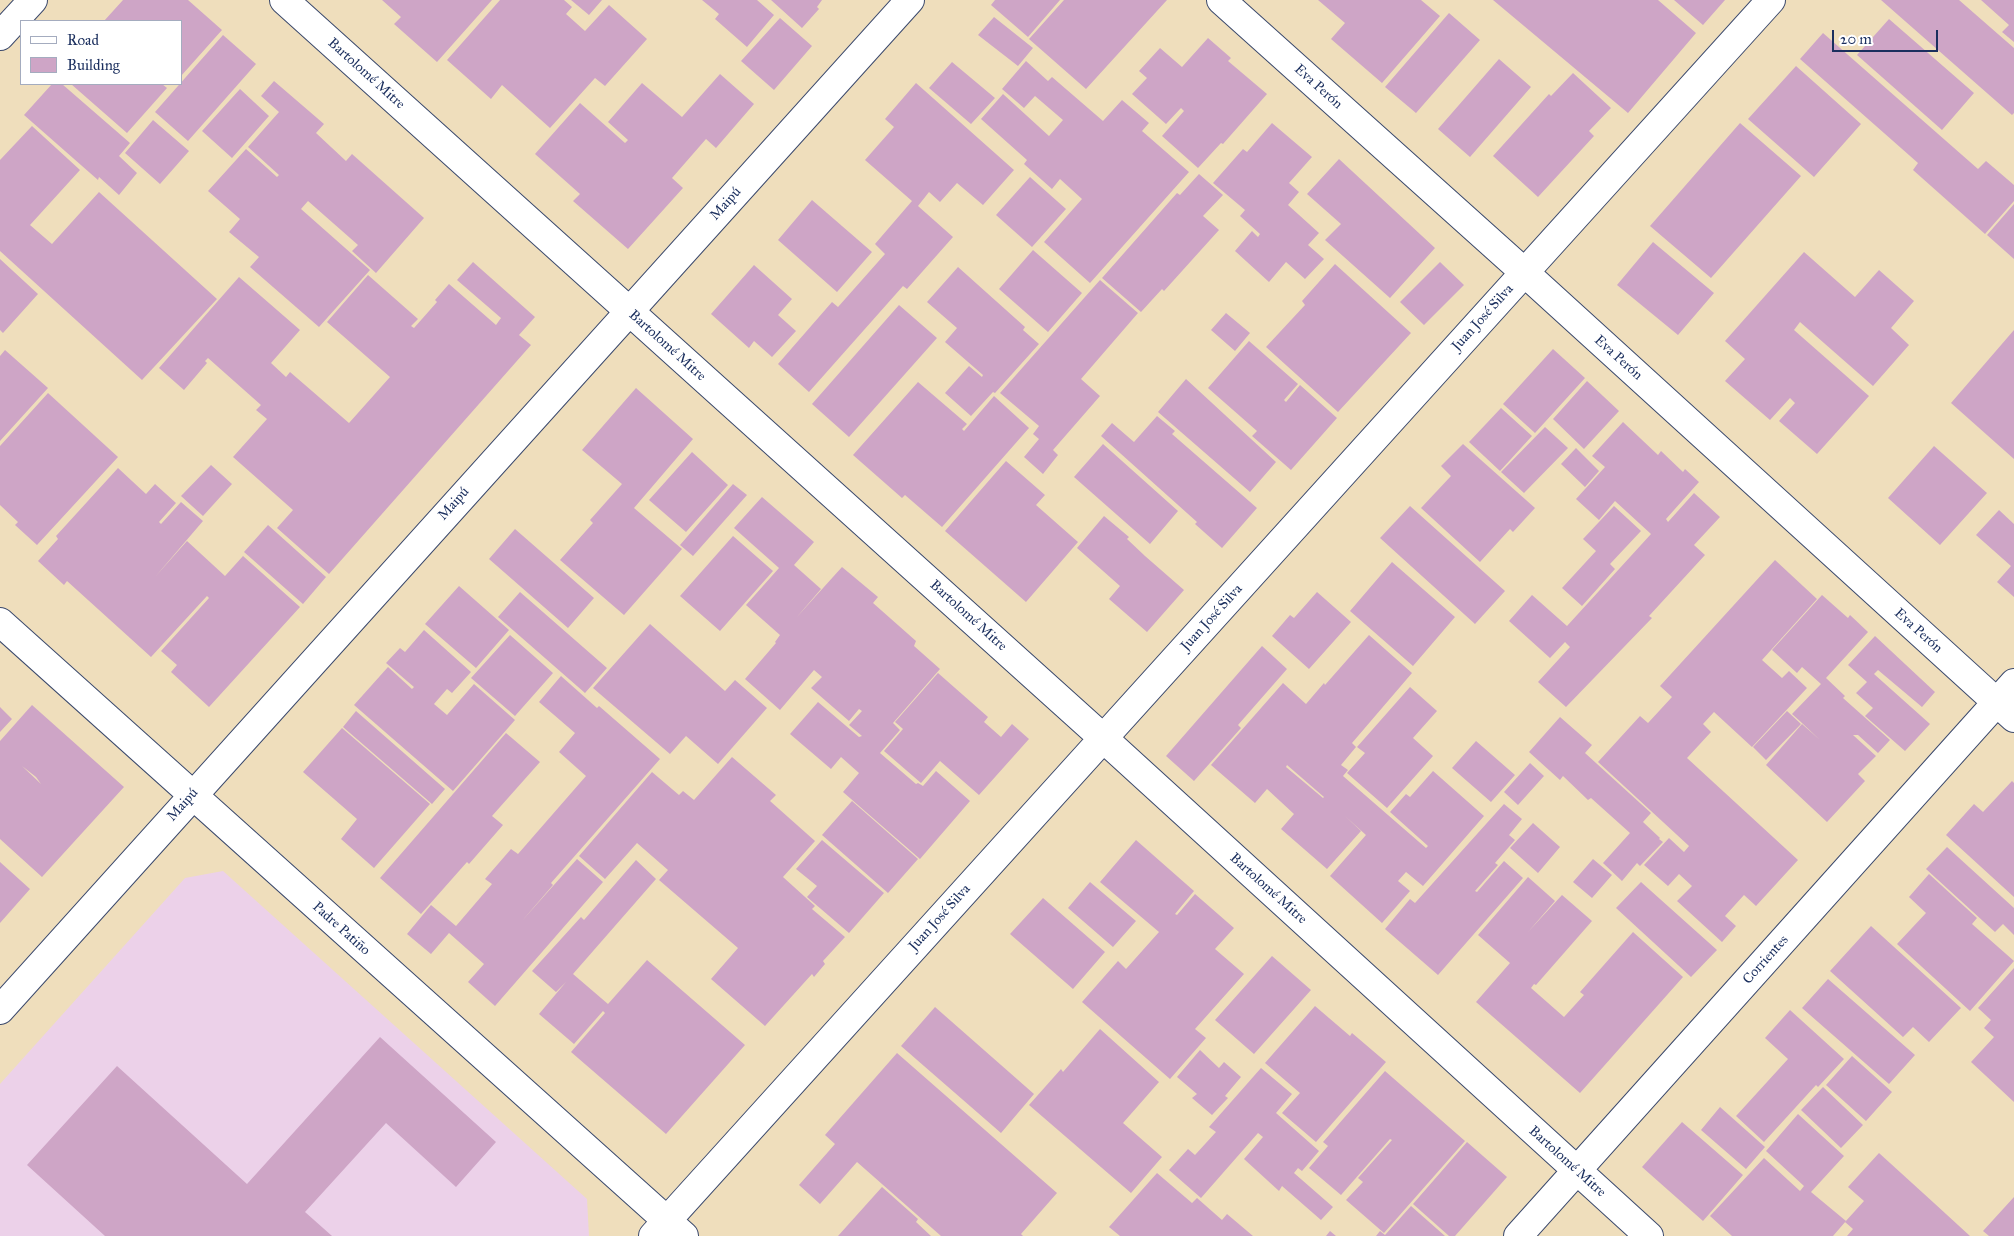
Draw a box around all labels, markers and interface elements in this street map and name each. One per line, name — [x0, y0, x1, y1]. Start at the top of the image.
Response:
legend — [20, 20, 182, 85]
scale bar — [1834, 20, 1940, 52]
text: 20 m — [1840, 30, 1872, 48]
text: Road — [67, 31, 99, 49]
street label: Bartolomé Mitre — [324, 35, 408, 113]
text: Building — [67, 56, 120, 74]
street label: Eva Perón — [1291, 61, 1345, 113]
street label: Maipú — [707, 184, 745, 224]
street label: Juan José Silva — [1449, 281, 1517, 355]
street label: Bartolomé Mitre — [625, 307, 709, 385]
street label: Eva Perón — [1591, 332, 1645, 384]
street label: Maipú — [435, 484, 473, 524]
street label: Bartolomé Mitre — [926, 577, 1010, 655]
street label: Juan José Silva — [1178, 581, 1246, 655]
street label: Eva Perón — [1891, 605, 1945, 657]
street label: Maipú — [164, 785, 202, 825]
street label: Bartolomé Mitre — [1226, 850, 1310, 928]
street label: Juan José Silva — [906, 881, 974, 955]
street label: Padre Patiño — [309, 899, 373, 959]
street label: Corrientes — [1740, 932, 1792, 988]
street label: Bartolomé Mitre — [1525, 1123, 1609, 1201]

